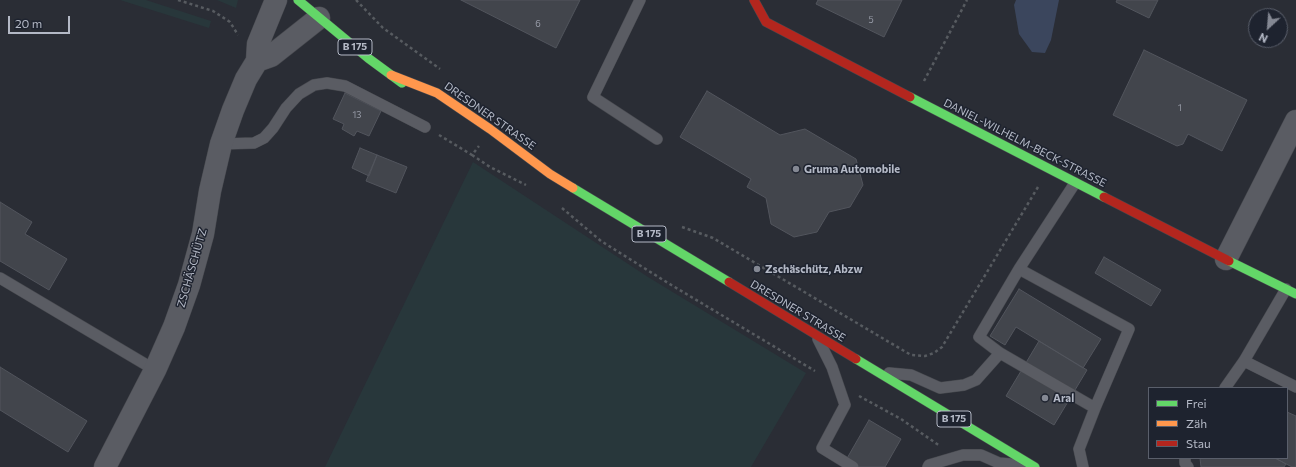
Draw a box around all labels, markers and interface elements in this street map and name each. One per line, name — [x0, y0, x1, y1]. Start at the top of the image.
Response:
scale bar — [10, 8, 72, 34]
north arrow — [1248, 8, 1288, 48]
house number: 5 — [868, 15, 874, 25]
text: 20 m — [15, 16, 42, 30]
house number: 6 — [535, 19, 541, 29]
text: N — [1256, 31, 1270, 46]
road number: B 175 — [338, 39, 372, 55]
street label: DRESDNER STRASSE — [442, 79, 538, 153]
street label: DANIEL-WILHELM-BECK-STRASSE — [941, 96, 1109, 190]
house number: 1 — [1178, 103, 1182, 113]
house number: 13 — [353, 110, 361, 120]
place label: Gruma Automobile — [804, 162, 900, 176]
marker: Gruma Automobile — [791, 164, 801, 174]
road number: B 175 — [632, 226, 666, 242]
street label: ZSCHÄSCHÜTZ — [174, 227, 210, 309]
place label: Zschäschütz, Abzw — [765, 262, 863, 276]
marker: Zschäschütz, Abzw — [752, 264, 762, 274]
street label: DRESDNER STRASSE — [748, 277, 848, 345]
legend — [1148, 387, 1288, 459]
place label: Aral — [1053, 391, 1074, 405]
marker: Aral — [1040, 393, 1050, 403]
text: Frei — [1186, 396, 1207, 410]
road number: B 175 — [937, 411, 971, 427]
text: Zäh — [1186, 416, 1207, 430]
text: Stau — [1186, 436, 1211, 450]

